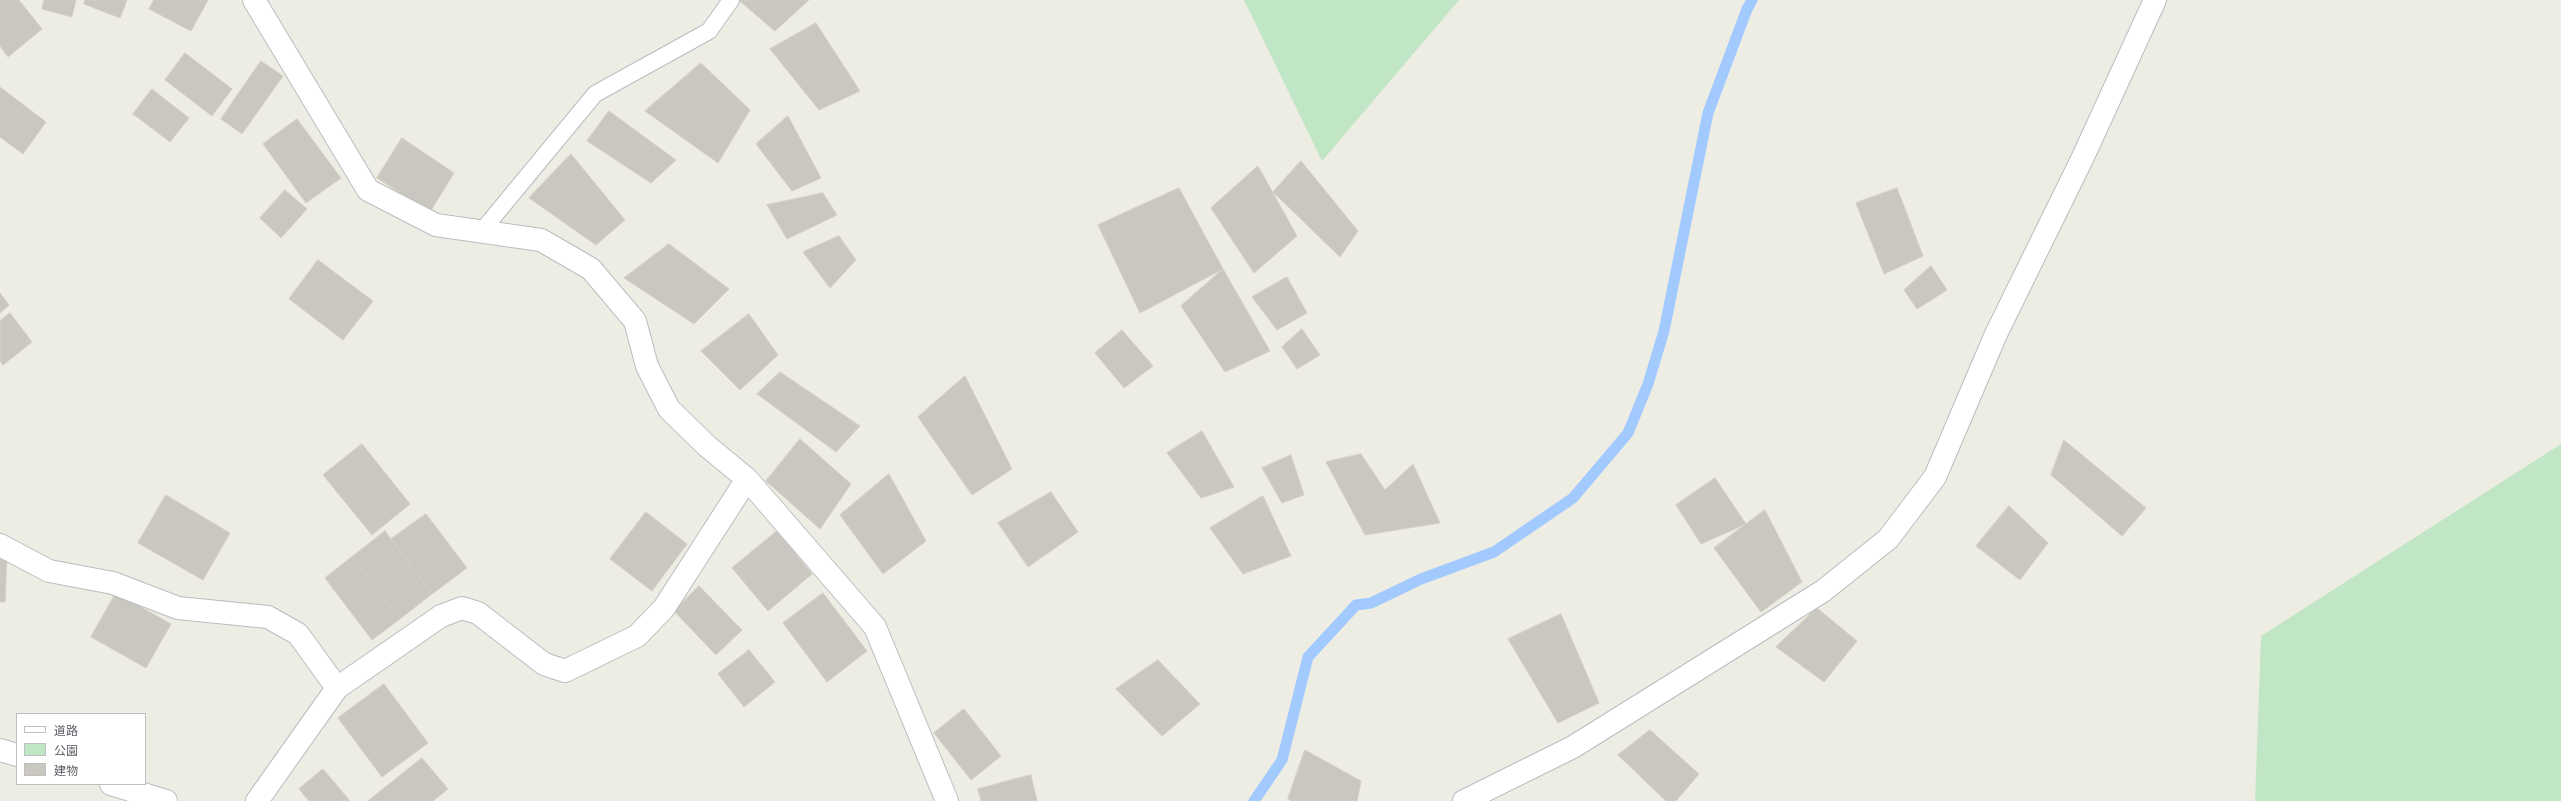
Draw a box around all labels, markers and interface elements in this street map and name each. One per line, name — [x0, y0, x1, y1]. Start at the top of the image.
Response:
legend — [16, 713, 146, 785]
text: 道路 — [54, 723, 78, 738]
text: 公園 — [54, 743, 78, 758]
text: 建物 — [54, 763, 78, 778]

